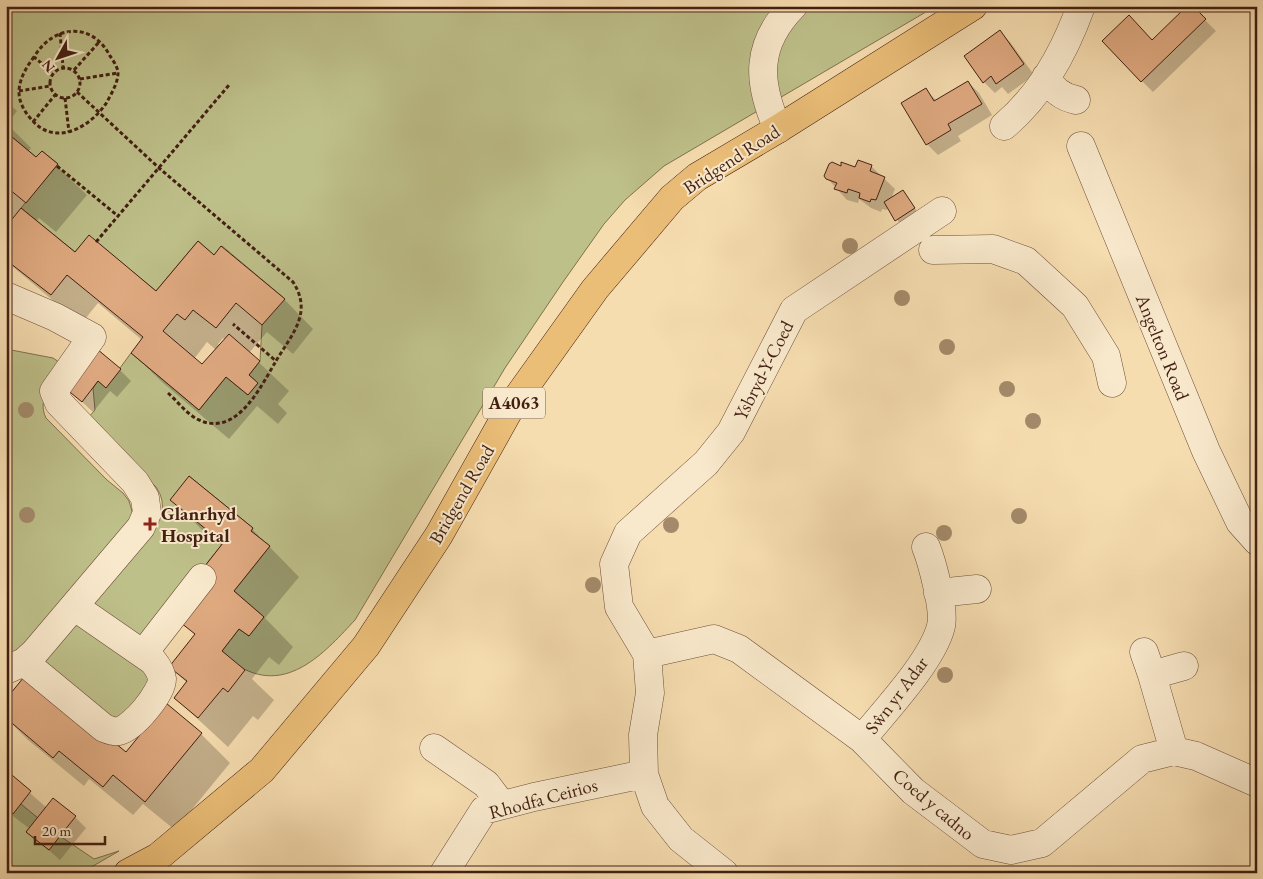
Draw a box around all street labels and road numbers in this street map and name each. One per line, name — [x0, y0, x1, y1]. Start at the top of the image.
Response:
street label: Bridgend Road — [678, 119, 785, 200]
street label: Angelton Road — [1130, 289, 1195, 404]
street label: Ysbryd-Y-Coed — [728, 316, 799, 424]
road number: A4063 — [483, 388, 545, 418]
street label: Bridgend Road — [423, 440, 500, 548]
street label: Sŵn yr Adar — [859, 651, 934, 739]
street label: Coed y cadno — [887, 763, 980, 846]
street label: Rhodfa Ceirios — [486, 772, 600, 825]

